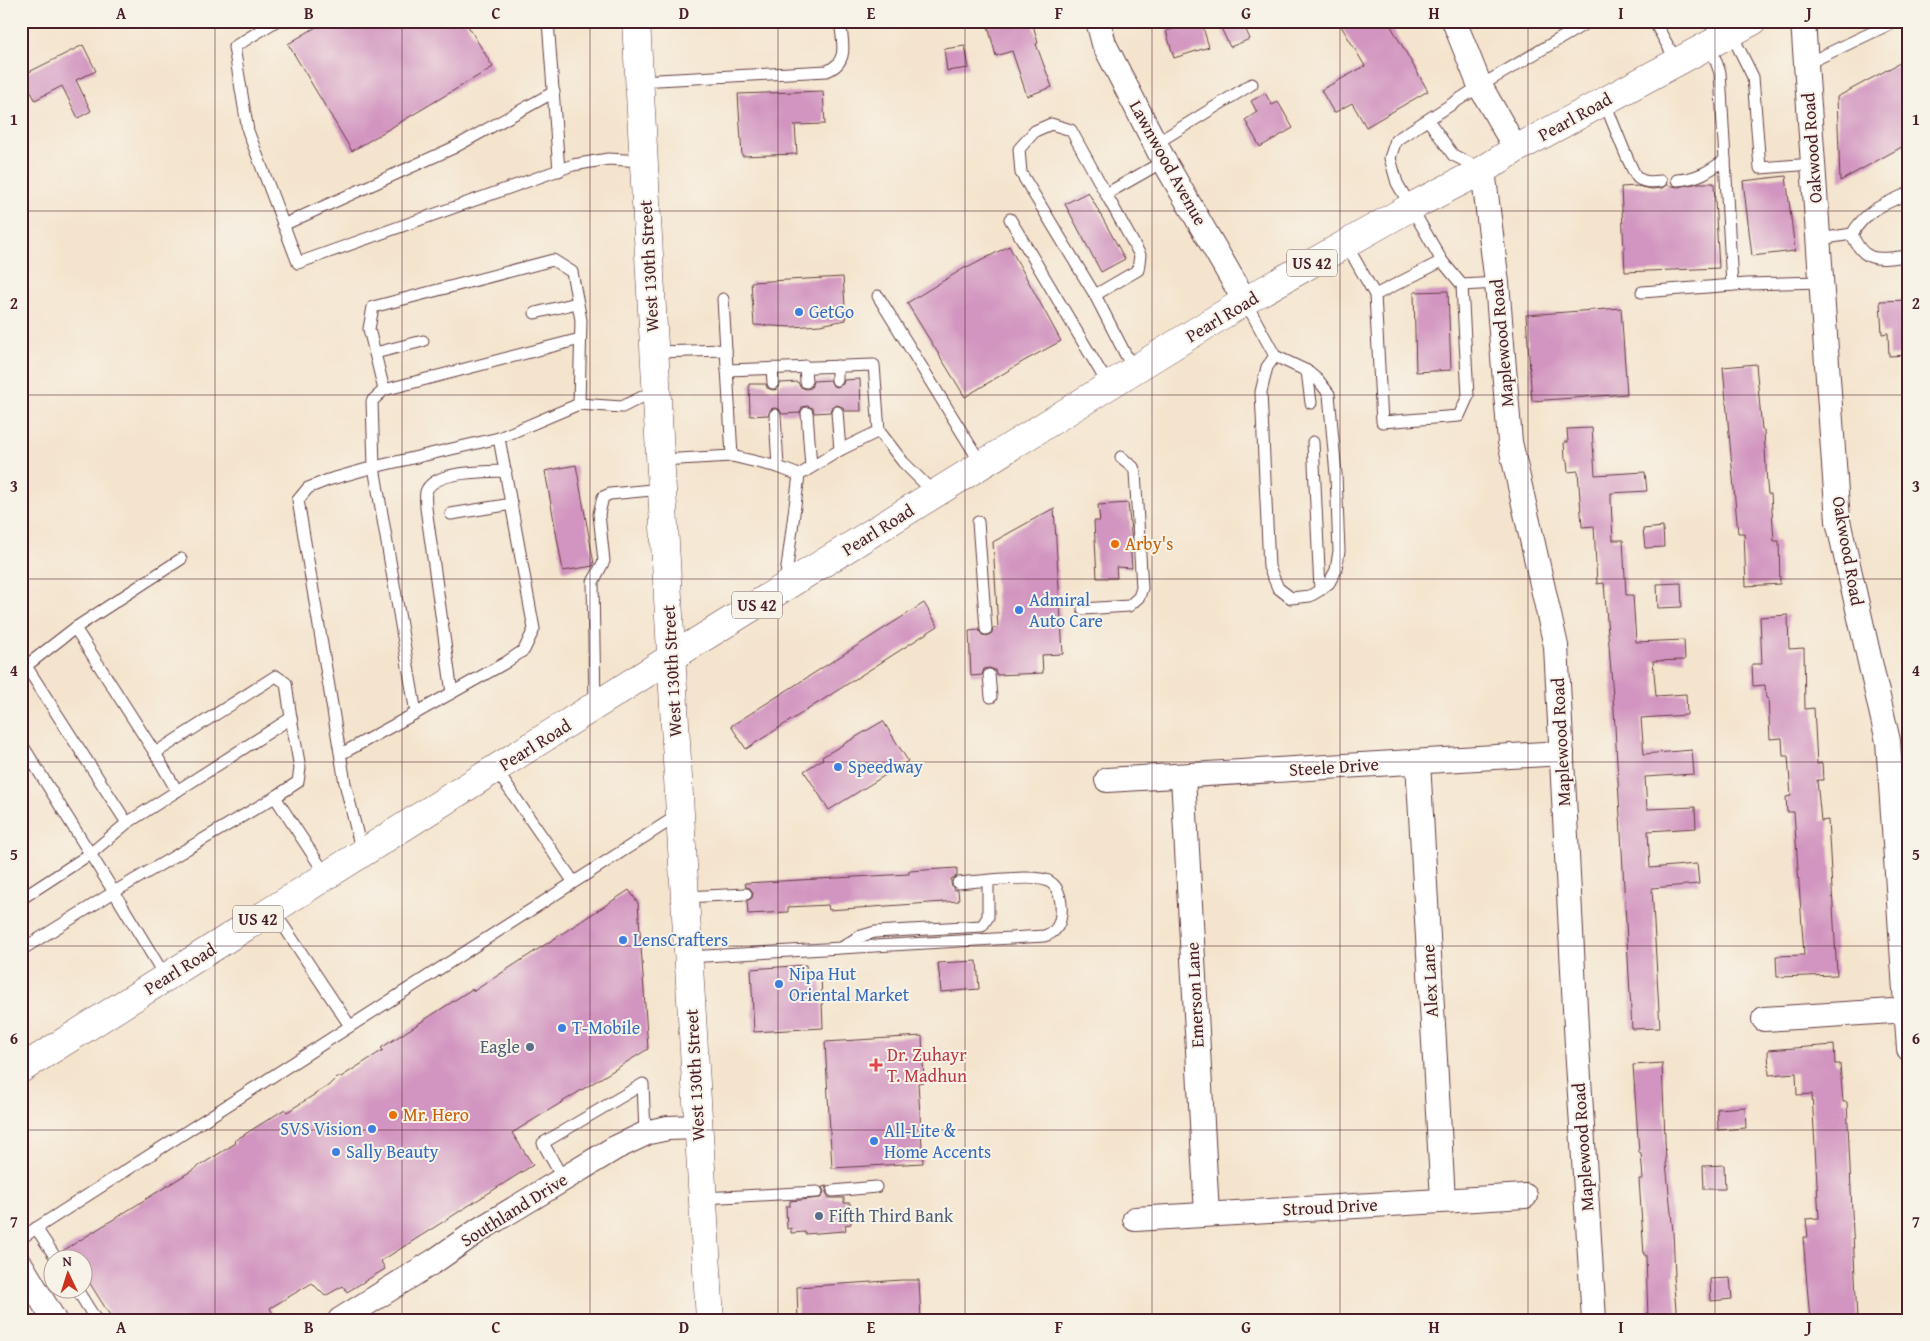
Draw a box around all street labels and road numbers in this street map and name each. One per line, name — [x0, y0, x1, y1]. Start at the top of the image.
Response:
street label: Pearl Road — [1533, 85, 1617, 148]
street label: Oakwood Road — [1794, 91, 1829, 204]
street label: Lawnwood Avenue — [1123, 95, 1214, 230]
street label: West 130th Street — [632, 199, 665, 333]
road number: US 42 — [1287, 250, 1337, 276]
street label: Maplewood Road — [1482, 277, 1521, 408]
street label: Pearl Road — [1180, 284, 1264, 349]
street label: Oakwood Road — [1826, 494, 1871, 608]
street label: Pearl Road — [836, 497, 919, 562]
road number: US 42 — [732, 592, 782, 618]
street label: West 130th Street — [655, 604, 688, 738]
street label: Maplewood Road — [1544, 677, 1577, 807]
street label: Pearl Road — [493, 712, 576, 777]
street label: Steele Drive — [1288, 750, 1380, 783]
road number: US 42 — [233, 906, 283, 932]
street label: Pearl Road — [138, 936, 221, 1001]
street label: Emerson Lane — [1178, 941, 1211, 1049]
street label: Alex Lane — [1414, 944, 1445, 1018]
street label: West 130th Street — [678, 1008, 711, 1142]
street label: Maplewood Road — [1565, 1082, 1600, 1212]
street label: Southland Drive — [455, 1166, 573, 1253]
street label: Stroud Drive — [1282, 1191, 1378, 1222]

